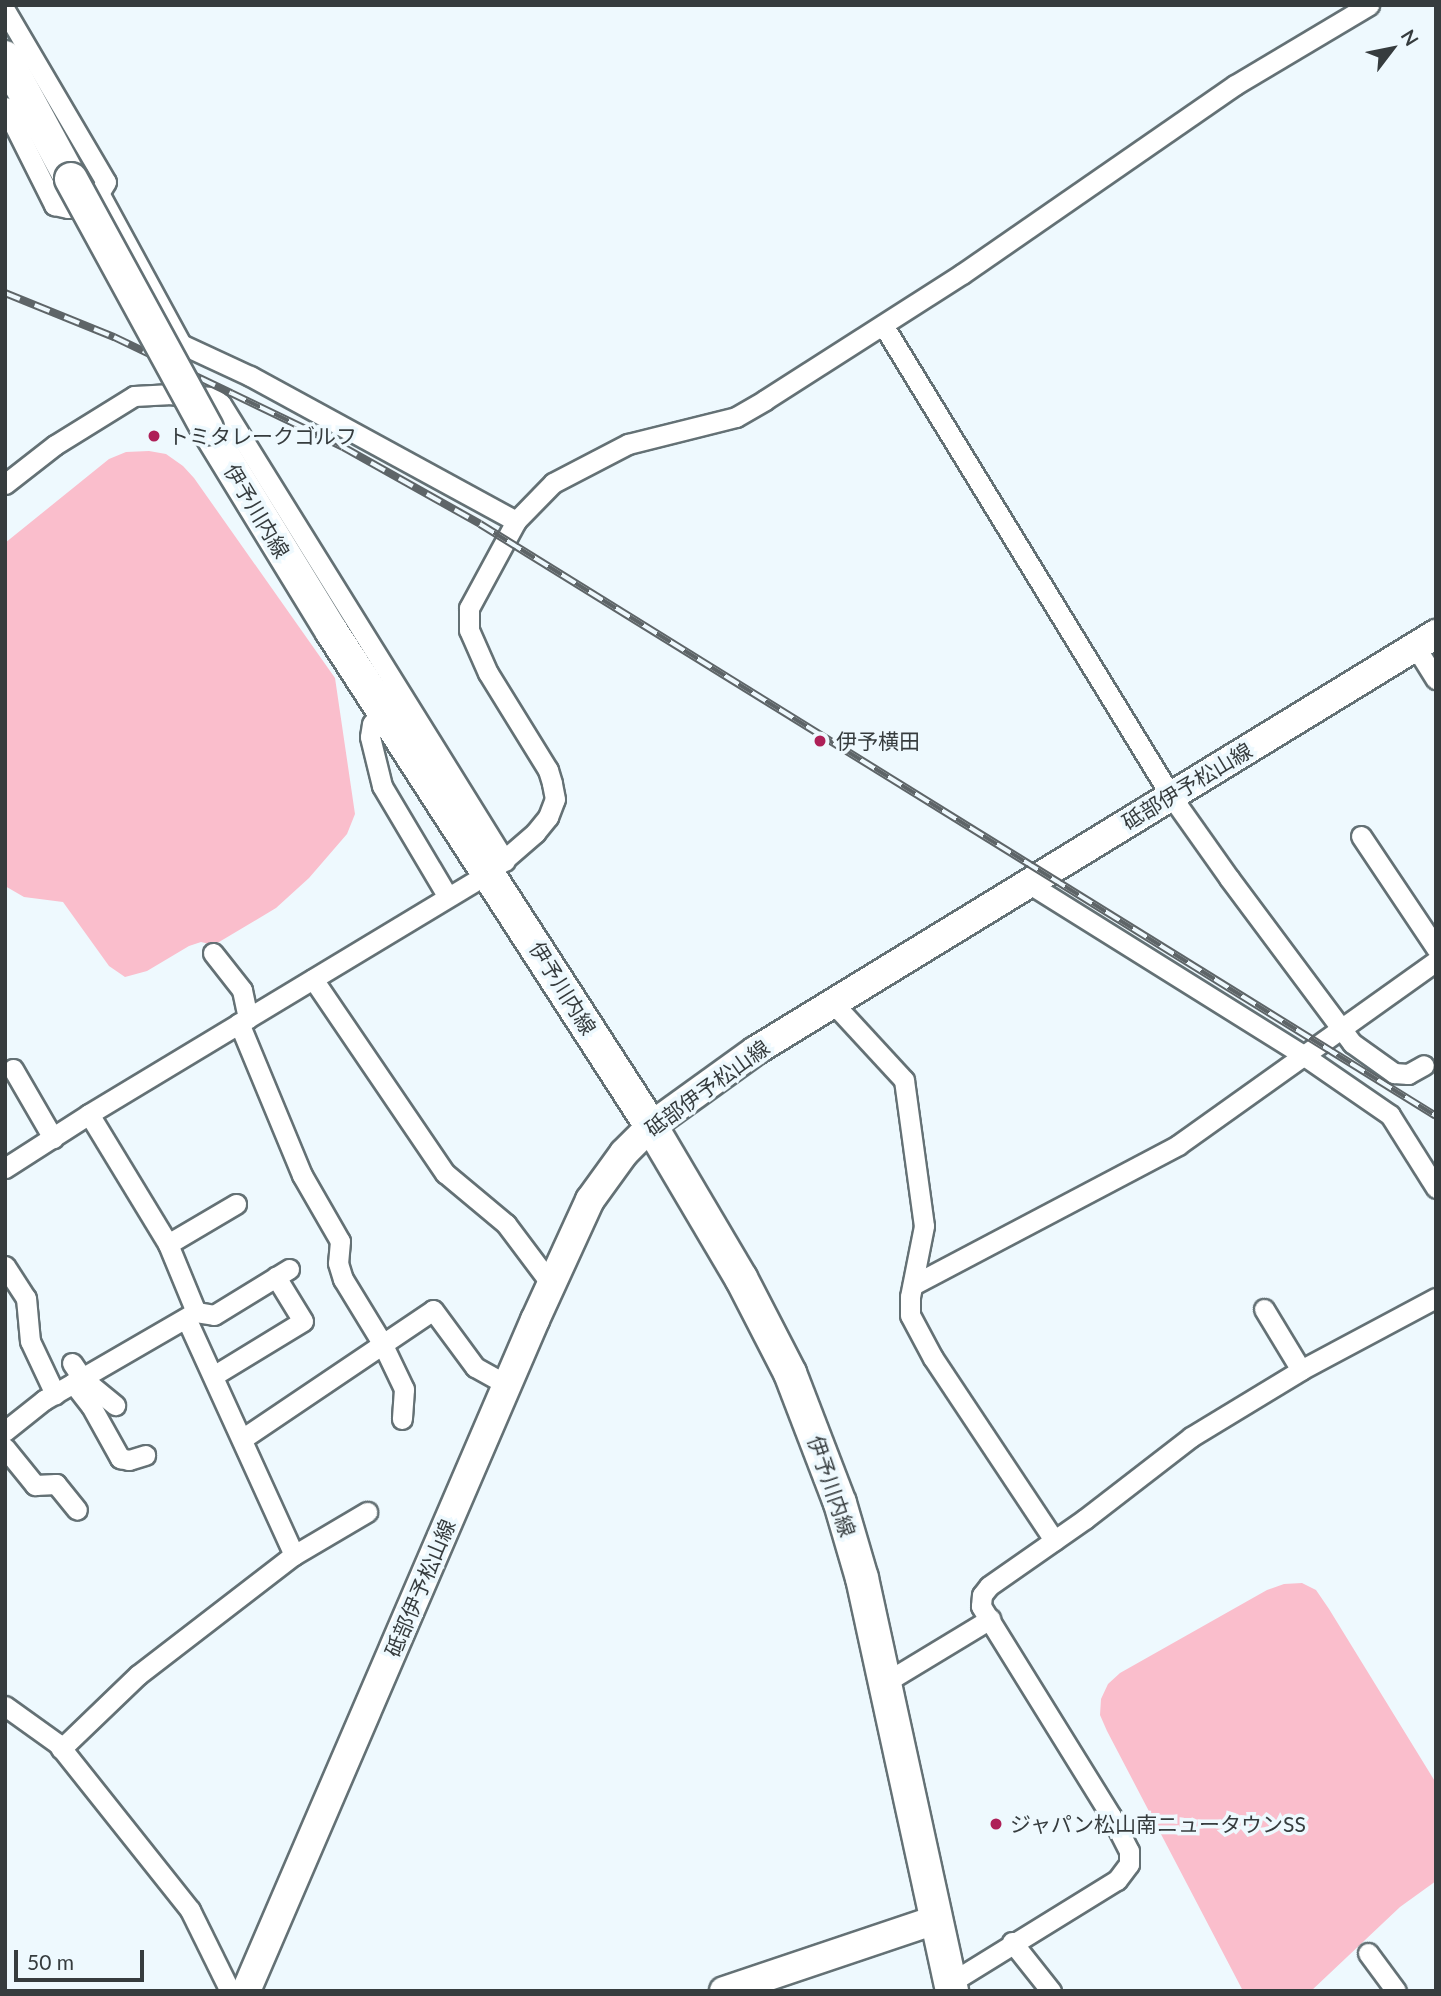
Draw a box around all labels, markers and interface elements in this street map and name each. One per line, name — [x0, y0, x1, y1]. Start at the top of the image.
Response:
north arrow — [1357, 14, 1427, 84]
text: N — [1397, 25, 1424, 50]
place label: トミタレークゴルフ — [168, 423, 357, 449]
marker: トミタレークゴルフ — [146, 428, 162, 444]
street label: 伊予川内線 — [219, 460, 295, 562]
place label: 伊予横田 — [836, 728, 920, 754]
marker: 伊予横田 — [810, 731, 830, 751]
street label: 砥部伊予松山線 — [1118, 737, 1256, 835]
street label: 伊予川内線 — [524, 937, 602, 1039]
street label: 砥部伊予松山線 — [640, 1035, 774, 1141]
street label: 伊予川内線 — [803, 1432, 861, 1540]
street label: 砥部伊予松山線 — [380, 1515, 460, 1661]
place label: ジャパン松山南ニュータウンSS — [1010, 1811, 1306, 1837]
marker: ジャパン松山南ニュータウンSS — [988, 1816, 1004, 1832]
scale bar — [18, 1937, 147, 1981]
text: 50 m — [27, 1949, 74, 1974]

